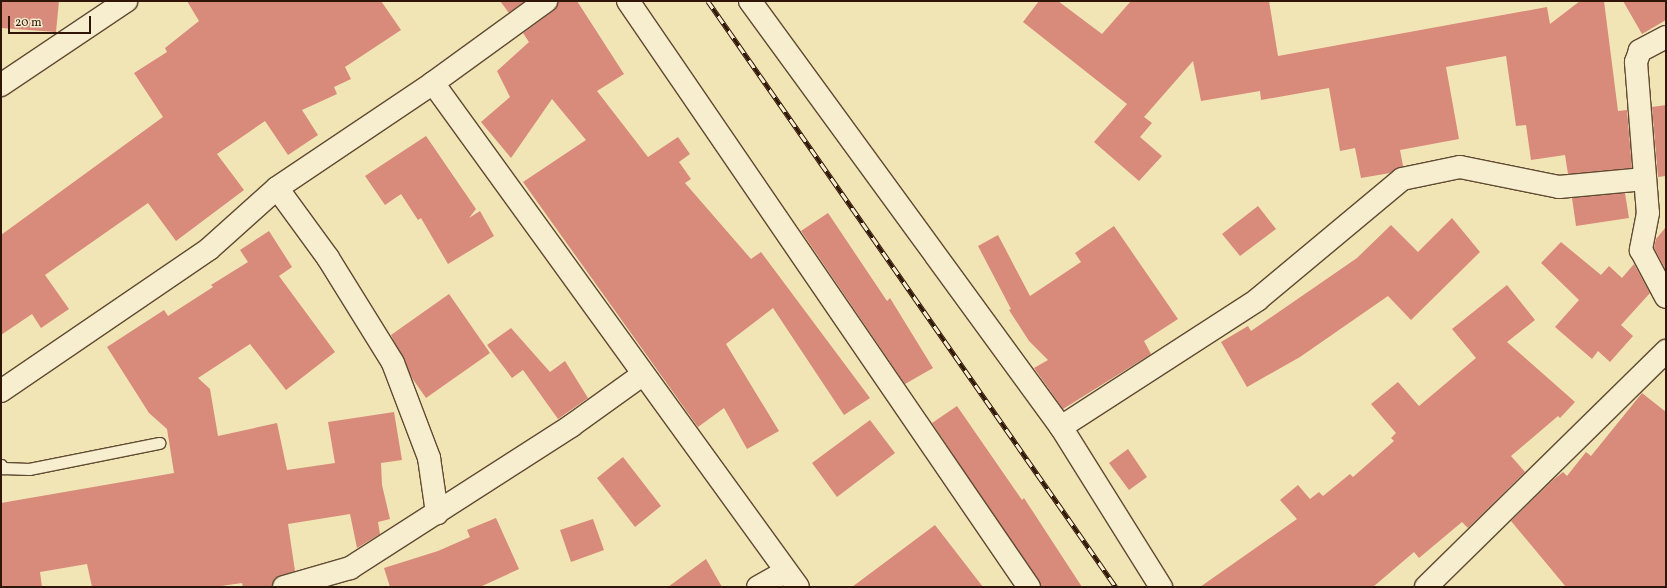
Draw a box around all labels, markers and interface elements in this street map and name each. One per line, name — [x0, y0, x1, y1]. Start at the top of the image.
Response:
scale bar — [10, 8, 93, 34]
text: 20 m — [15, 15, 42, 31]

